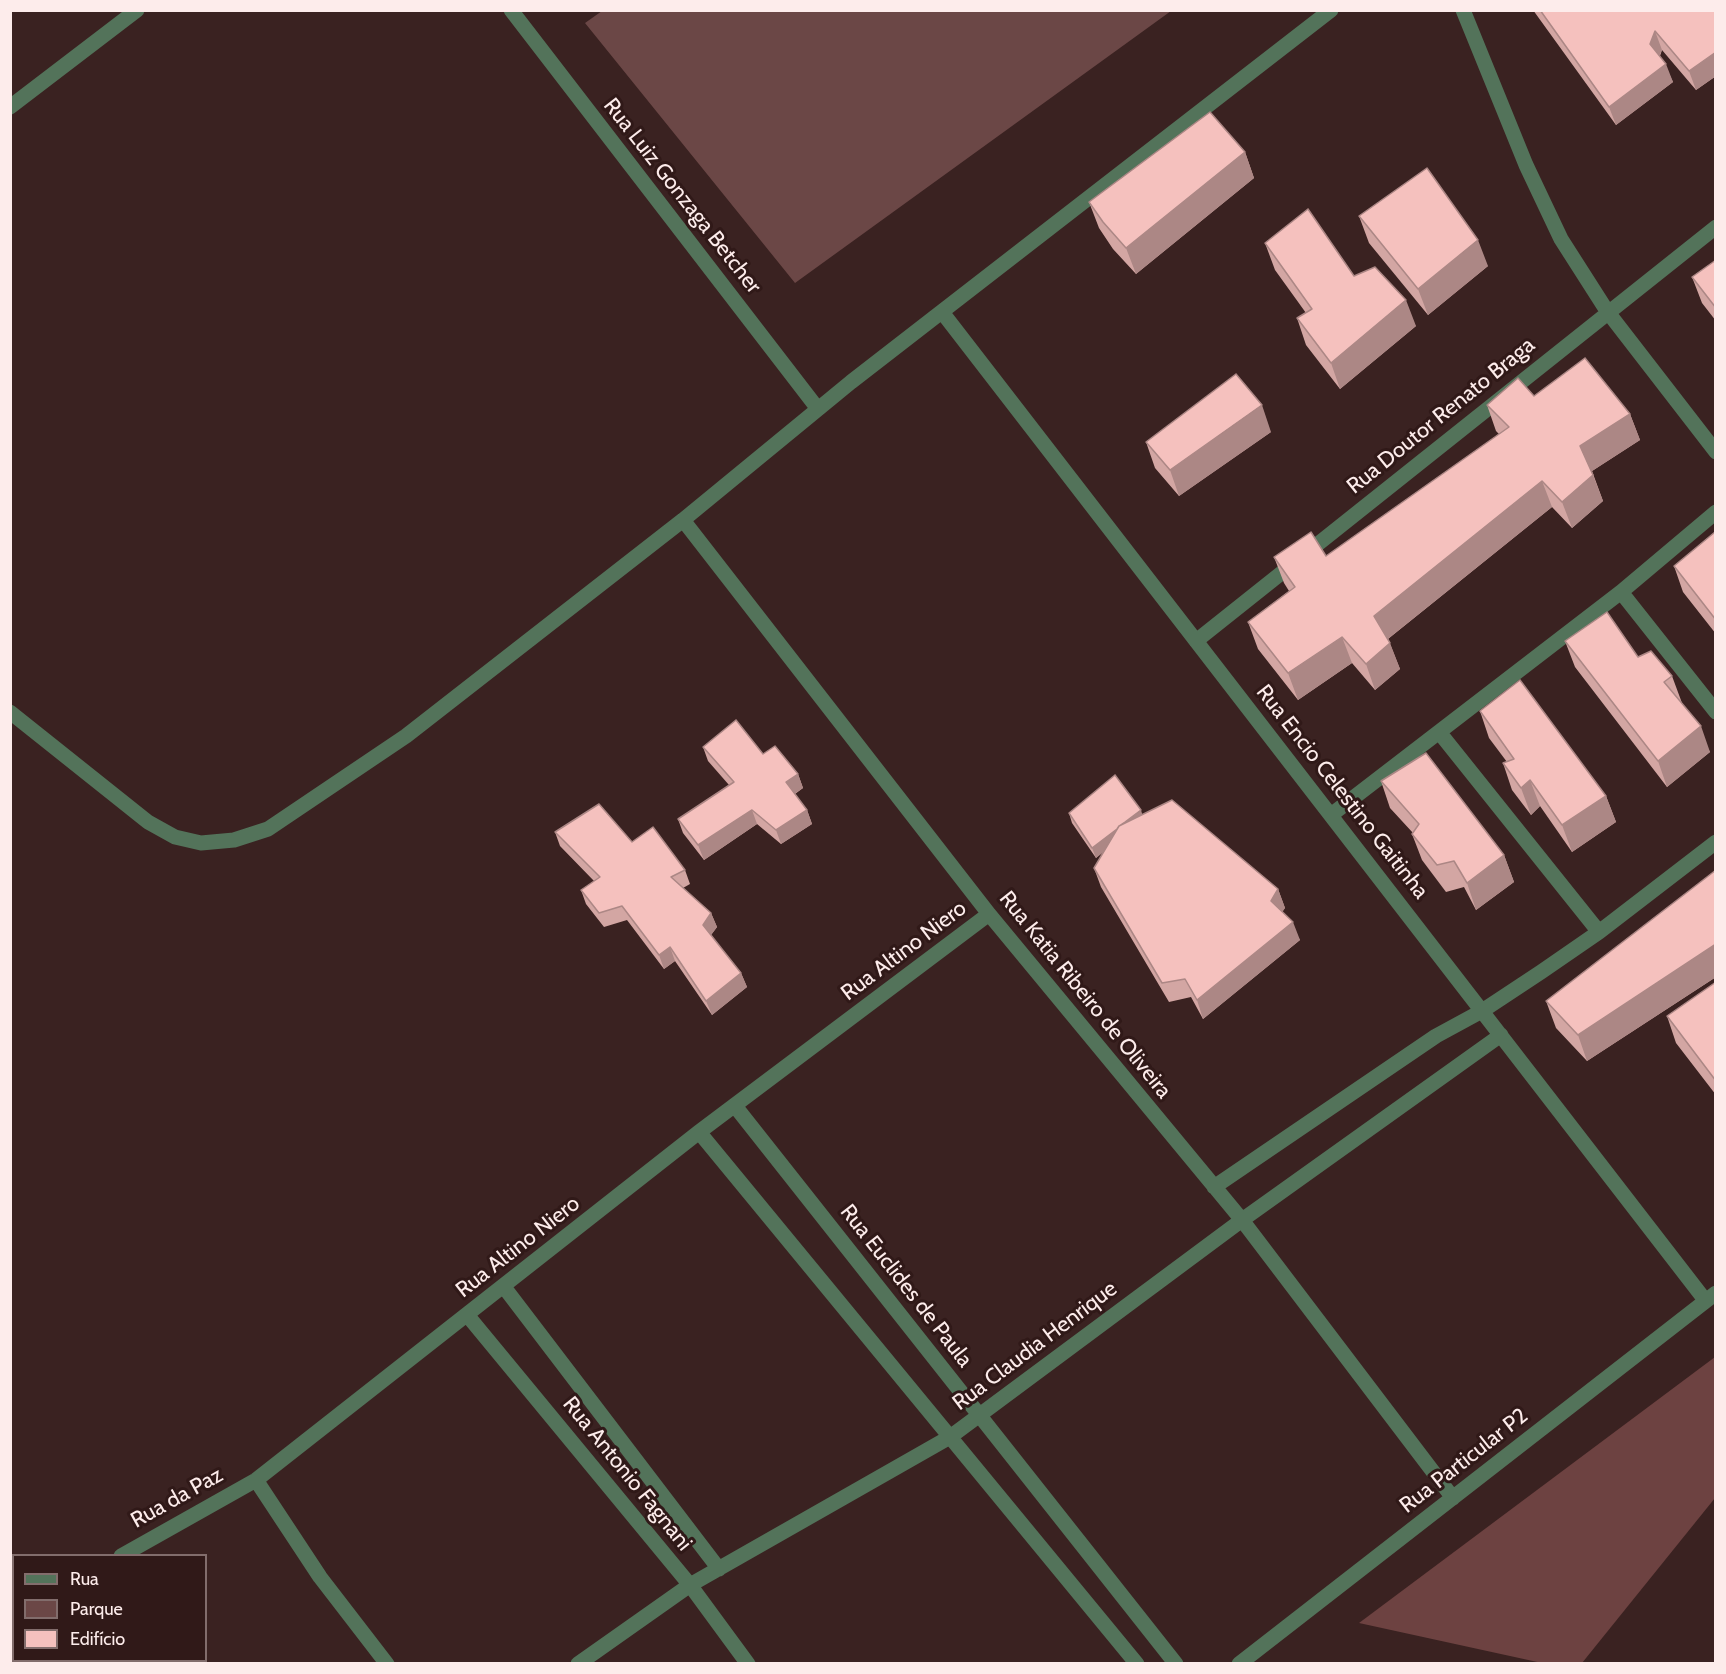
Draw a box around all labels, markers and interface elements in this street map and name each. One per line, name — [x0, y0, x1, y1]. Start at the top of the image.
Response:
street label: Rua Luiz Gonzaga Betcher — [597, 93, 767, 299]
street label: Rua Doutor Renato Braga — [1342, 332, 1540, 500]
street label: Rua Encio Celestino Gaitinha — [1250, 680, 1434, 904]
street label: Rua Katia Ribeiro de Oliveira — [993, 886, 1177, 1104]
street label: Rua Altino Niero — [836, 895, 972, 1007]
street label: Rua Altino Niero — [451, 1190, 585, 1304]
street label: Rua Euclides de Paula — [834, 1199, 978, 1373]
street label: Rua Claudia Henrique — [948, 1276, 1122, 1416]
street label: Rua Antonio Fagnani — [557, 1392, 697, 1556]
street label: Rua Particular P2 — [1395, 1403, 1533, 1519]
street label: Rua da Paz — [126, 1462, 228, 1534]
legend — [12, 1554, 207, 1662]
text: Rua — [70, 1568, 99, 1590]
text: Parque — [70, 1598, 123, 1620]
text: Edifício — [70, 1628, 125, 1650]

